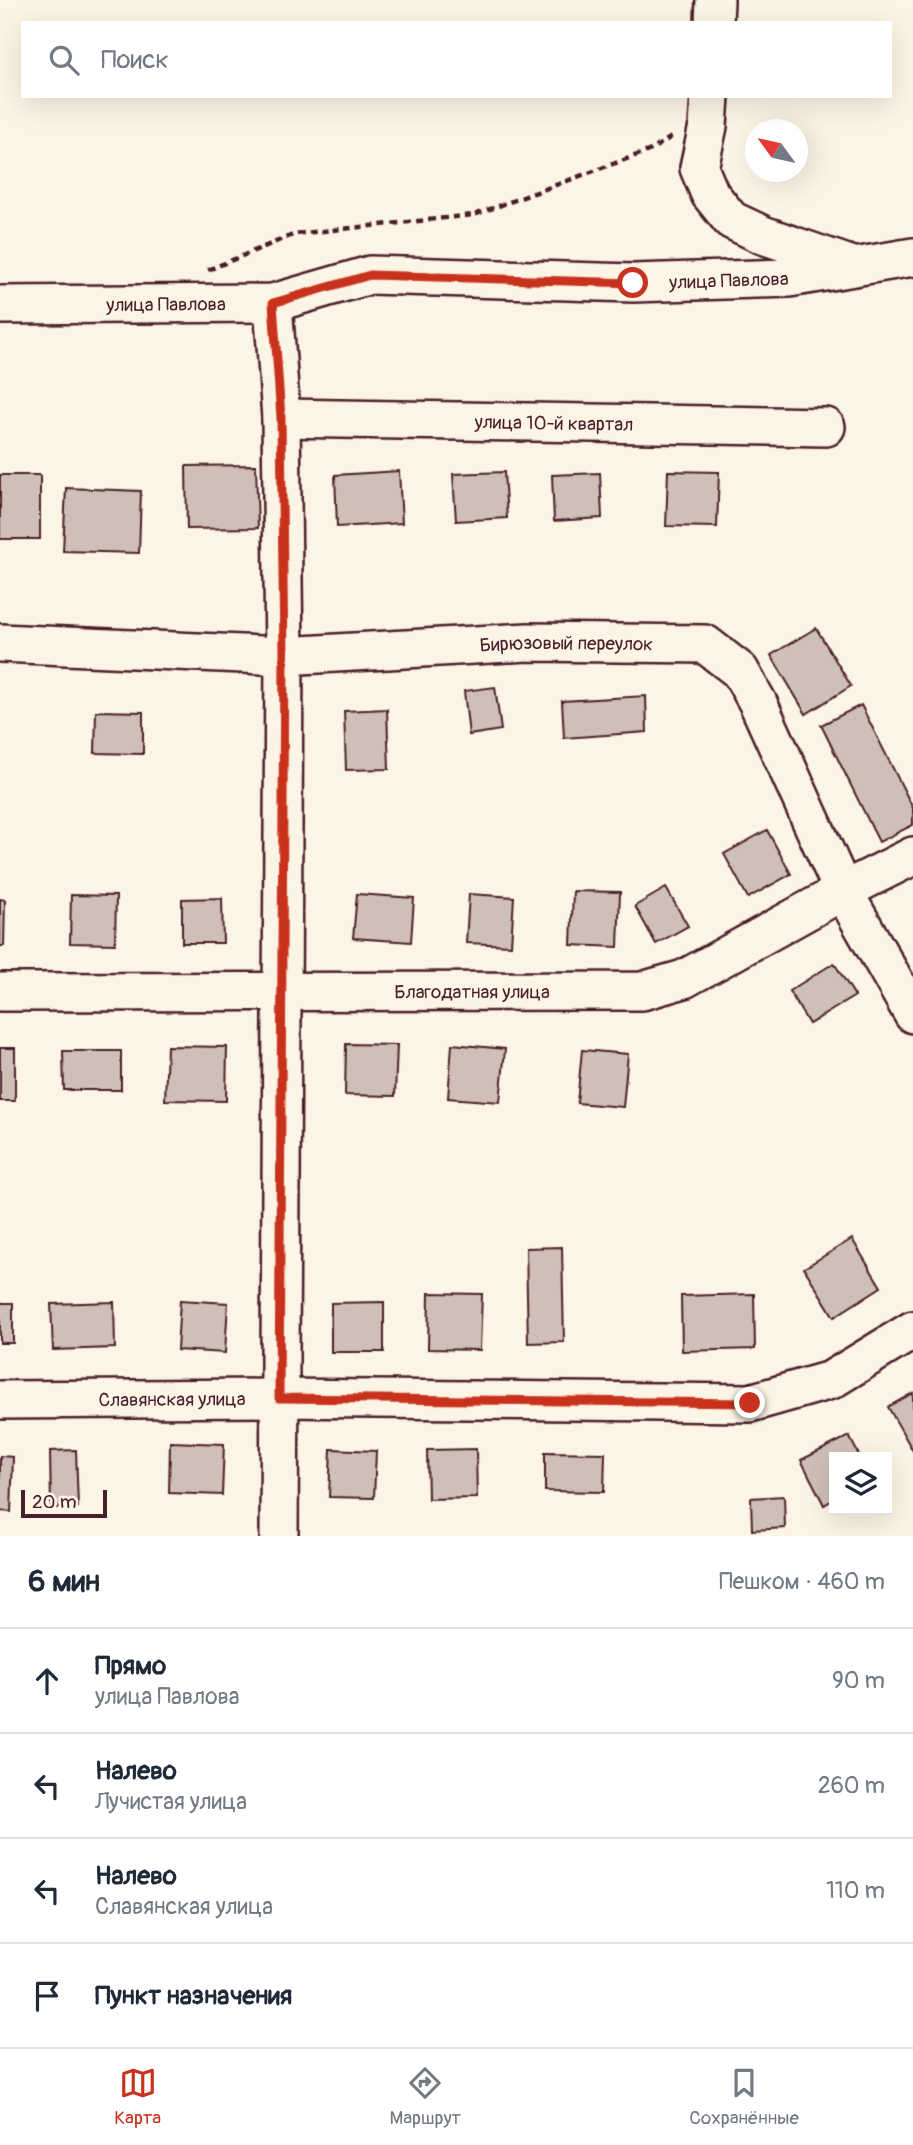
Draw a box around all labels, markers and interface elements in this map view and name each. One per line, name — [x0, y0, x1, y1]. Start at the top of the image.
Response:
search box — [21, 21, 892, 98]
icon: search — [45, 41, 83, 79]
text: Поиск — [101, 44, 169, 76]
north arrow — [745, 119, 808, 182]
route start — [617, 267, 648, 298]
street label: улица Павлова — [668, 267, 789, 295]
street label: улица Павлова — [105, 292, 226, 317]
street label: улица 10-й квартал — [473, 410, 633, 437]
street label: Бирюзовый переулок — [479, 631, 653, 658]
street label: Благодатная улица — [394, 980, 550, 1004]
street label: Славянская улица — [98, 1387, 246, 1412]
route end — [734, 1387, 765, 1418]
map controls — [829, 1452, 892, 1515]
button: layers — [829, 1452, 892, 1515]
scale bar — [21, 1487, 107, 1519]
text: 20 m — [32, 1490, 77, 1514]
text: 6 мин — [28, 1563, 100, 1600]
text: Пешком · 460 m — [719, 1567, 885, 1596]
text: Прямо — [95, 1650, 166, 1682]
icon: ahead — [28, 1662, 66, 1700]
text: 90 m — [832, 1666, 885, 1695]
text: улица Павлова — [95, 1682, 240, 1711]
text: Налево — [95, 1755, 177, 1787]
icon: left — [28, 1767, 66, 1805]
text: 260 m — [818, 1771, 885, 1800]
text: Лучистая улица — [95, 1787, 247, 1816]
text: Налево — [95, 1860, 177, 1892]
icon: left — [28, 1872, 66, 1910]
text: 110 m — [826, 1876, 885, 1905]
text: Славянская улица — [95, 1892, 273, 1921]
icon: arrive — [28, 1977, 66, 2015]
text: Пункт назначения — [95, 1980, 292, 2012]
tab: Карта — [114, 2064, 161, 2130]
tab: Маршрут — [389, 2064, 461, 2130]
tab: Сохранённые — [689, 2064, 799, 2130]

